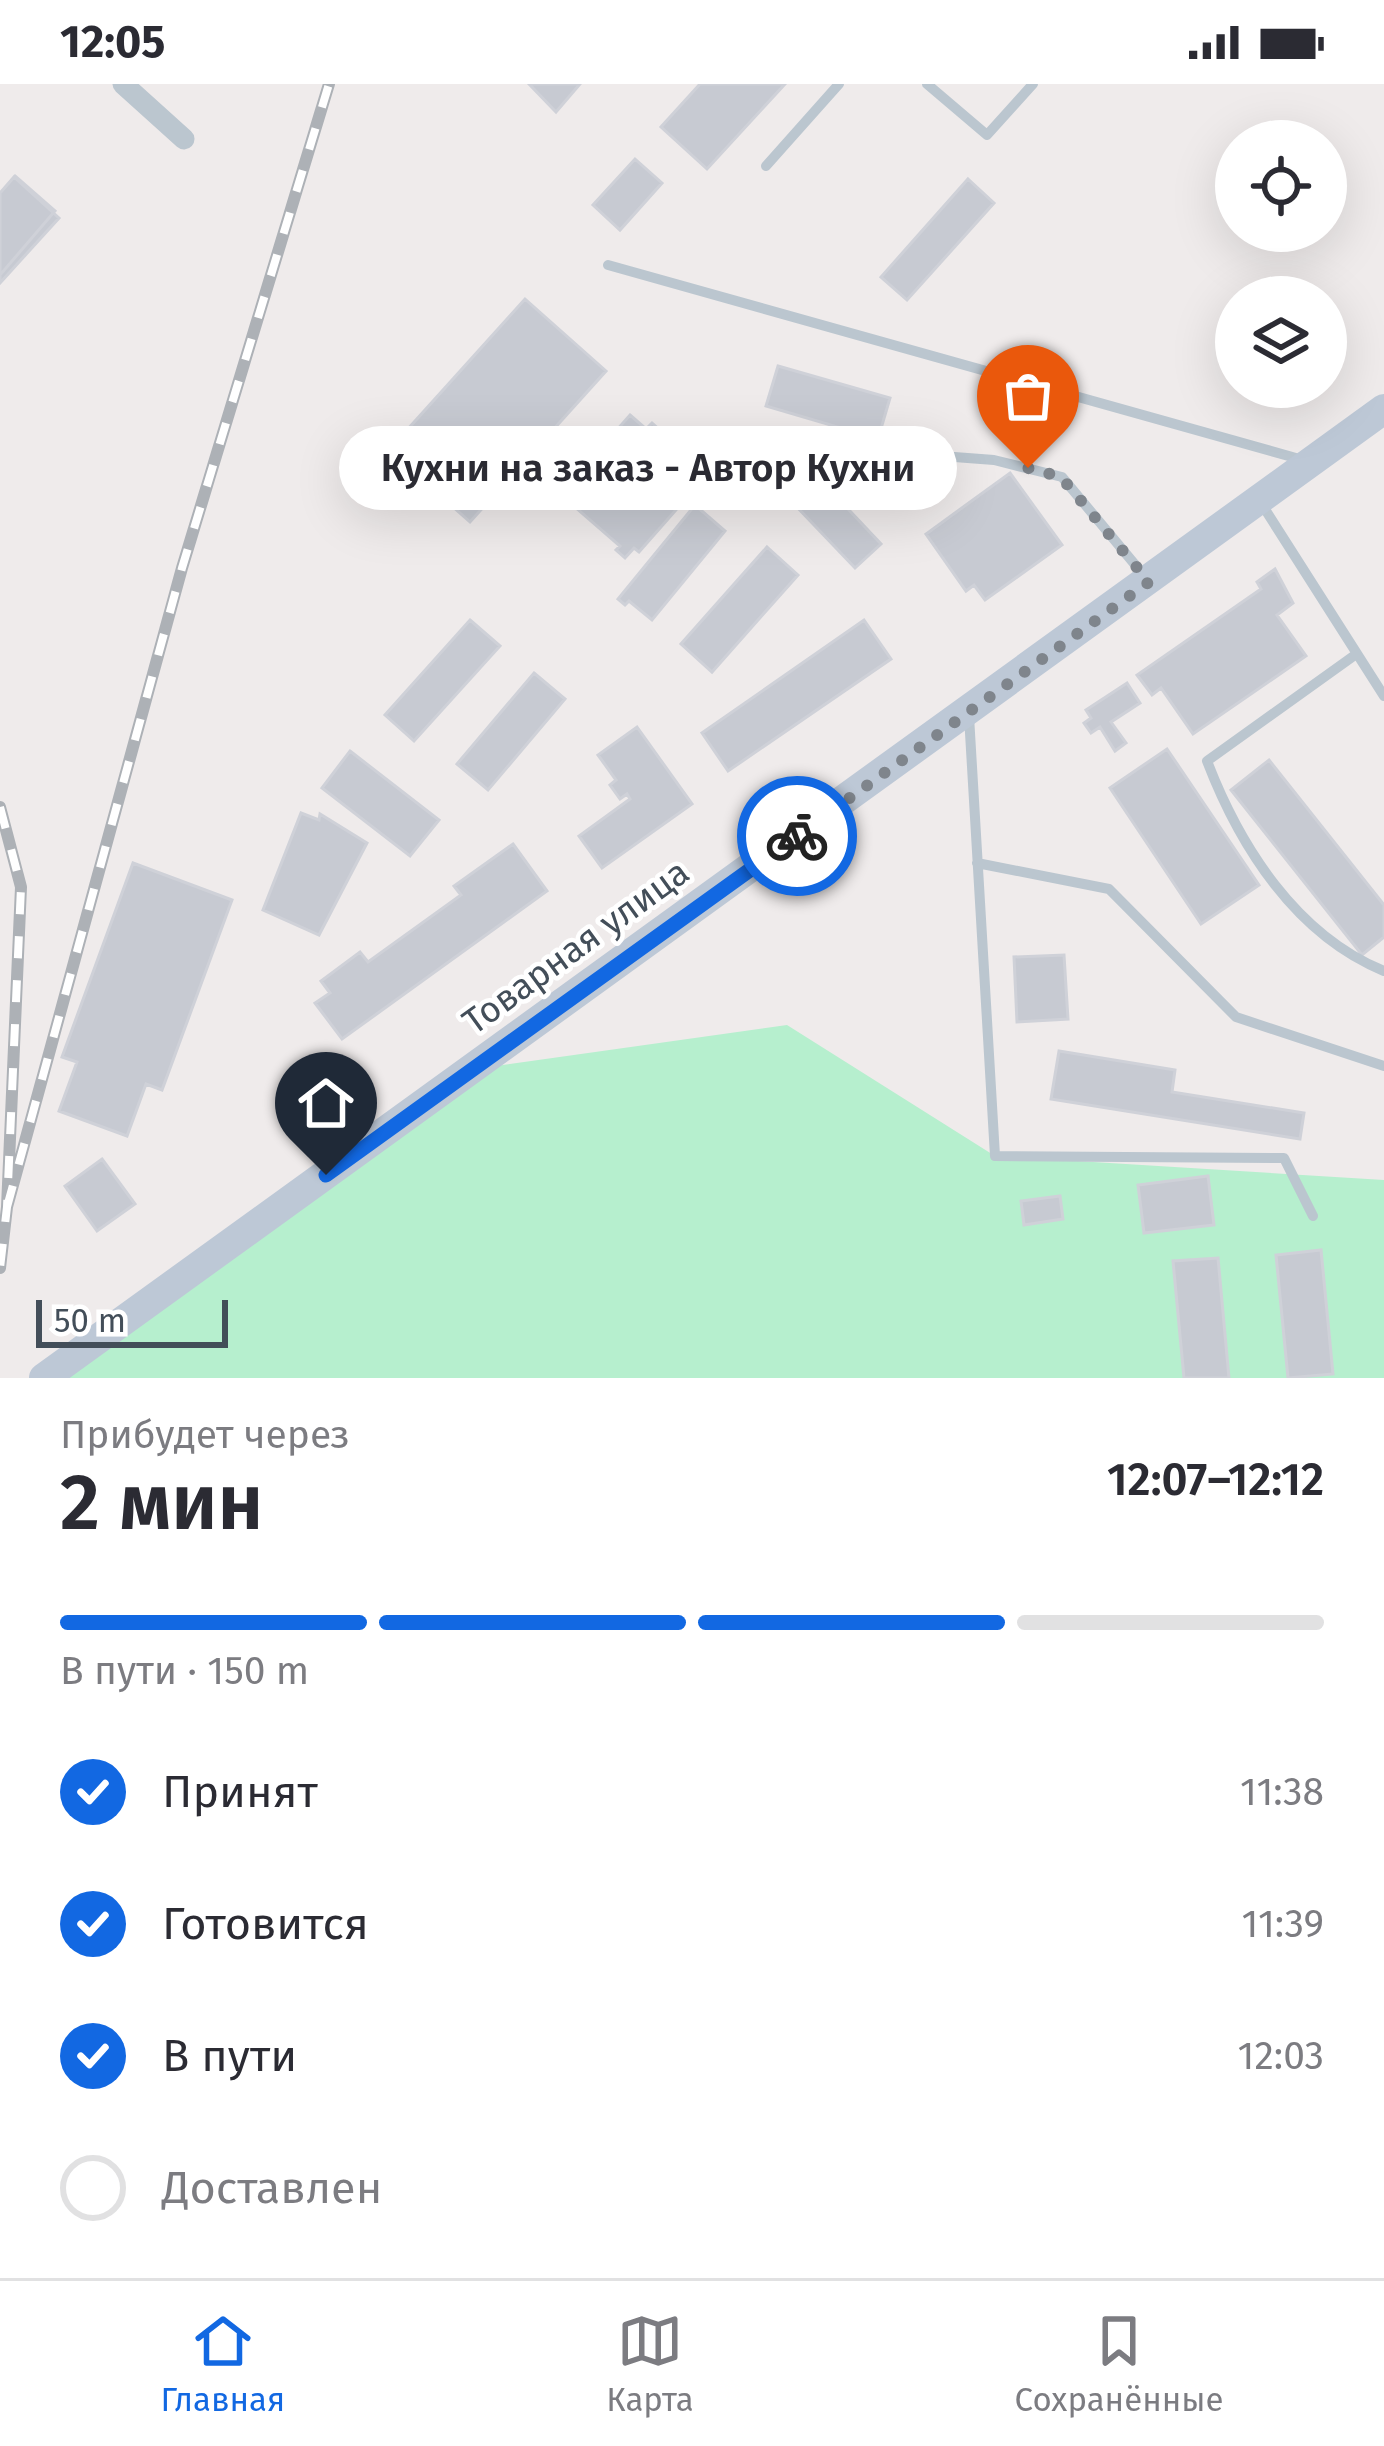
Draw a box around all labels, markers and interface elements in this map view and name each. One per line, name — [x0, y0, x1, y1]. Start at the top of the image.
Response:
text: 12:05 — [60, 15, 165, 69]
map controls — [1215, 120, 1347, 408]
button: locate — [1215, 120, 1347, 252]
button: layers — [1215, 276, 1347, 408]
pin — [977, 345, 1079, 468]
icon: bag — [995, 363, 1061, 429]
callout: Кухни на заказ - Автор Кухни — [338, 426, 956, 510]
text: Кухни на заказ - Автор Кухни — [381, 445, 915, 491]
courier — [737, 776, 857, 896]
icon: bike — [764, 803, 830, 869]
street label: Товарная улица — [454, 850, 698, 1044]
pin — [275, 1052, 377, 1175]
icon: home — [293, 1070, 359, 1136]
scale bar — [36, 1294, 228, 1347]
text: 50 m — [54, 1301, 126, 1341]
text: Прибудет через — [60, 1412, 350, 1458]
text: 12:07–12:12 — [1107, 1453, 1324, 1507]
text: 2 мин — [60, 1456, 263, 1550]
text: В пути · 150 m — [60, 1648, 309, 1694]
icon: check — [60, 1759, 126, 1825]
text: Принят — [162, 1765, 318, 1819]
text: 11:38 — [1240, 1769, 1324, 1815]
icon: check — [60, 1891, 126, 1957]
text: Готовится — [162, 1897, 369, 1951]
text: 11:39 — [1242, 1901, 1324, 1947]
icon: check — [60, 2023, 126, 2089]
text: В пути — [162, 2029, 297, 2083]
text: 12:03 — [1238, 2033, 1324, 2079]
text: Доставлен — [162, 2161, 382, 2215]
tab: Главная — [160, 2308, 285, 2420]
tab: Карта — [606, 2308, 694, 2420]
tab: Сохранённые — [1015, 2308, 1224, 2420]

